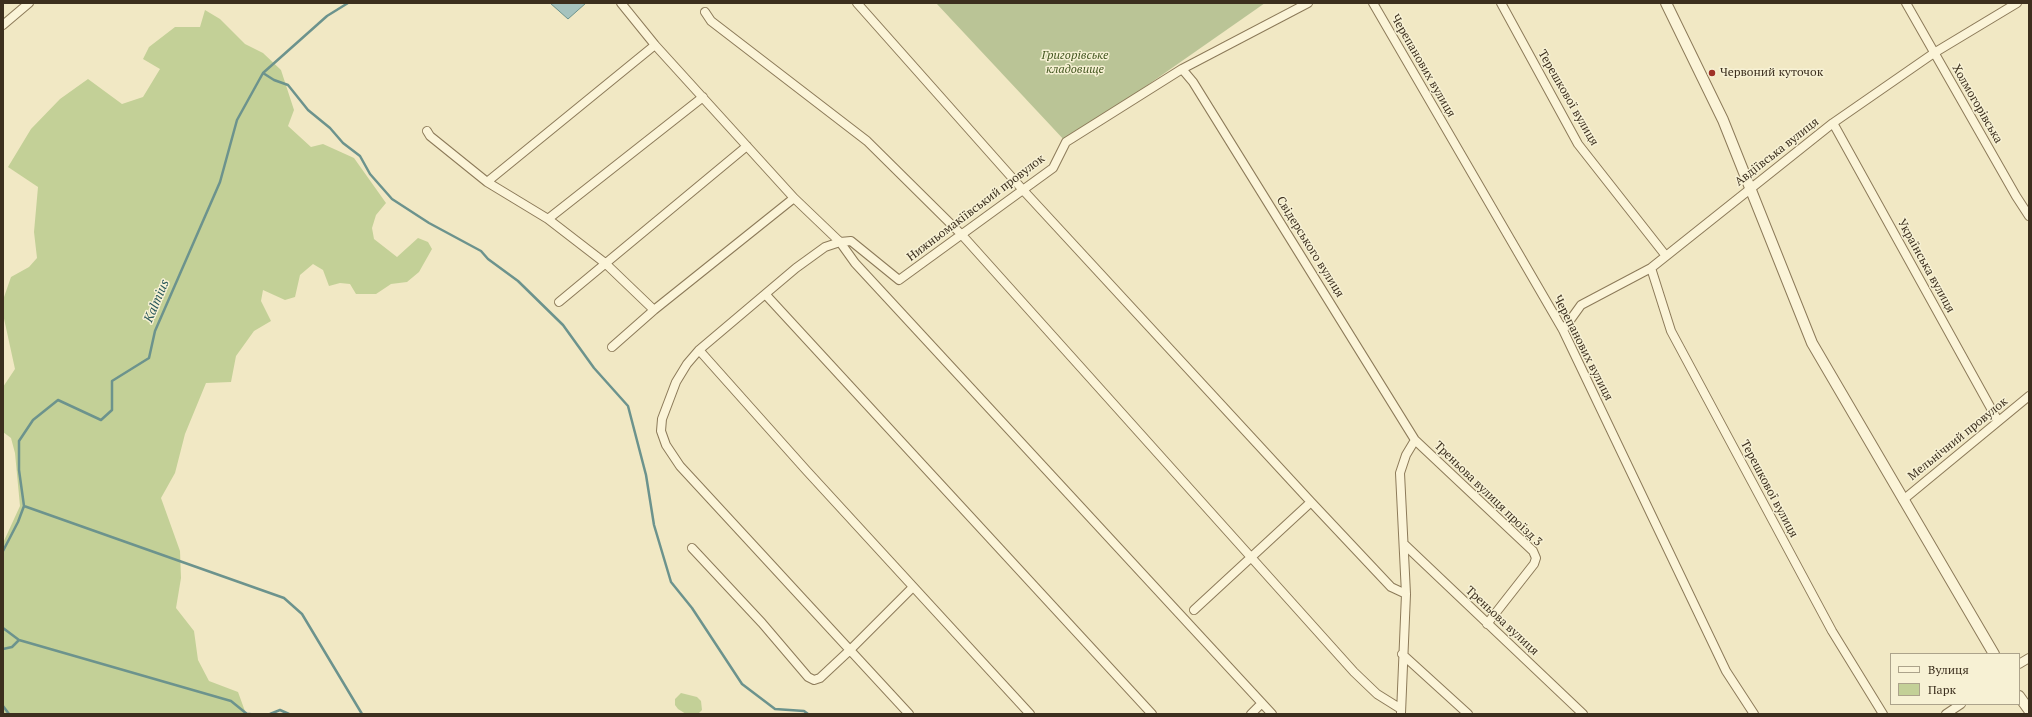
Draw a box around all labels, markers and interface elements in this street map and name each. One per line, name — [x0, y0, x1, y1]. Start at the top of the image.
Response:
street label: Черепанових вулиця — [1388, 12, 1458, 120]
street label: Терешкової вулиця — [1535, 48, 1601, 148]
park label: Григорівське кладовище — [1042, 49, 1108, 77]
street label: Холмогорівська — [1949, 62, 2005, 146]
place label: Червоний куточок — [1720, 66, 1823, 80]
marker: Червоний куточок — [1707, 68, 1717, 78]
street label: Авдіївська вулиця — [1732, 115, 1822, 189]
street label: Нижньомакіївський провулок — [904, 152, 1048, 264]
street label: Свiдерського вулиця — [1273, 194, 1347, 300]
street label: Українська вулиця — [1894, 217, 1958, 315]
water label: Kalmius — [141, 277, 173, 325]
street label: Черепанових вулиця — [1550, 293, 1616, 403]
street label: Мельнiчний провулок — [1905, 394, 2011, 484]
street label: Терешкової вулиця — [1737, 438, 1801, 540]
street label: Треньова вулиця проїзд 3 — [1431, 439, 1545, 549]
street label: Треньова вулиця — [1462, 583, 1542, 659]
legend — [1890, 653, 2020, 705]
text: Вулиця — [1928, 662, 1969, 677]
text: Парк — [1928, 682, 1956, 697]

